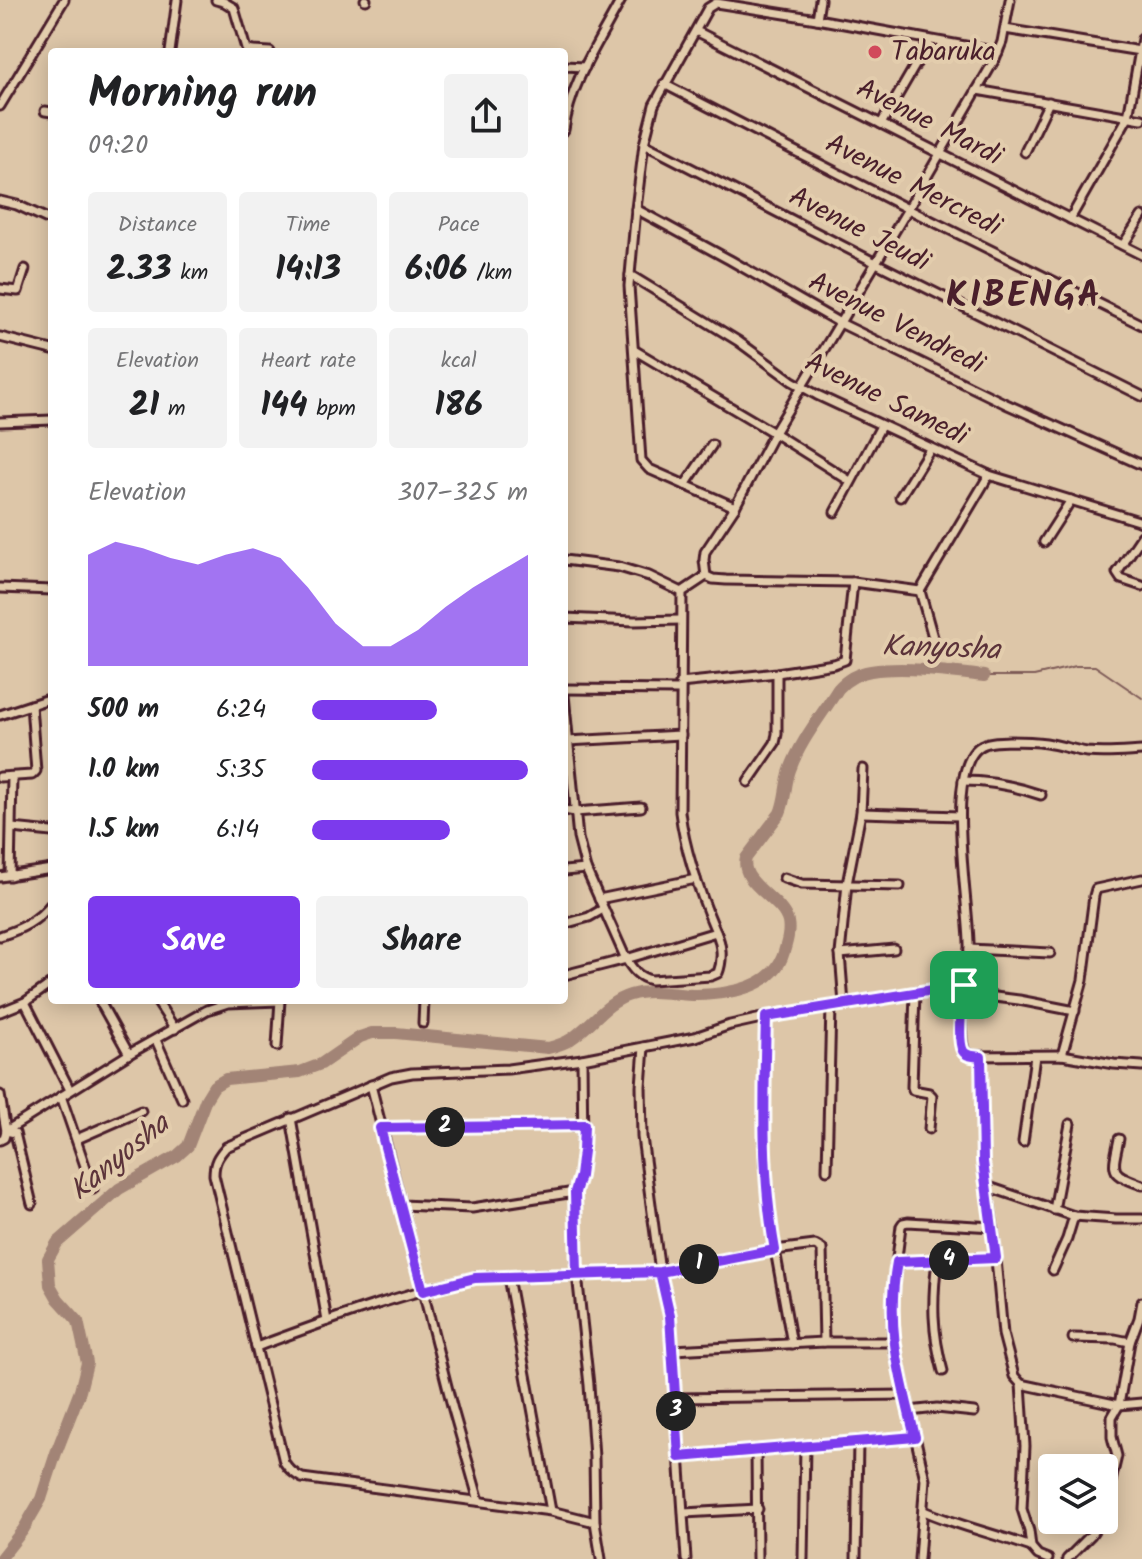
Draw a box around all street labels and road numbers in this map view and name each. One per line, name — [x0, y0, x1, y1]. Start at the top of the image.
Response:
street label: Avenue Mardi — [848, 67, 1011, 180]
street label: Avenue Mercredi — [817, 122, 1010, 250]
street label: Avenue Jeudi — [780, 175, 939, 285]
street label: Avenue Vendredi — [800, 260, 993, 388]
street label: Avenue Samedi — [797, 341, 977, 460]

